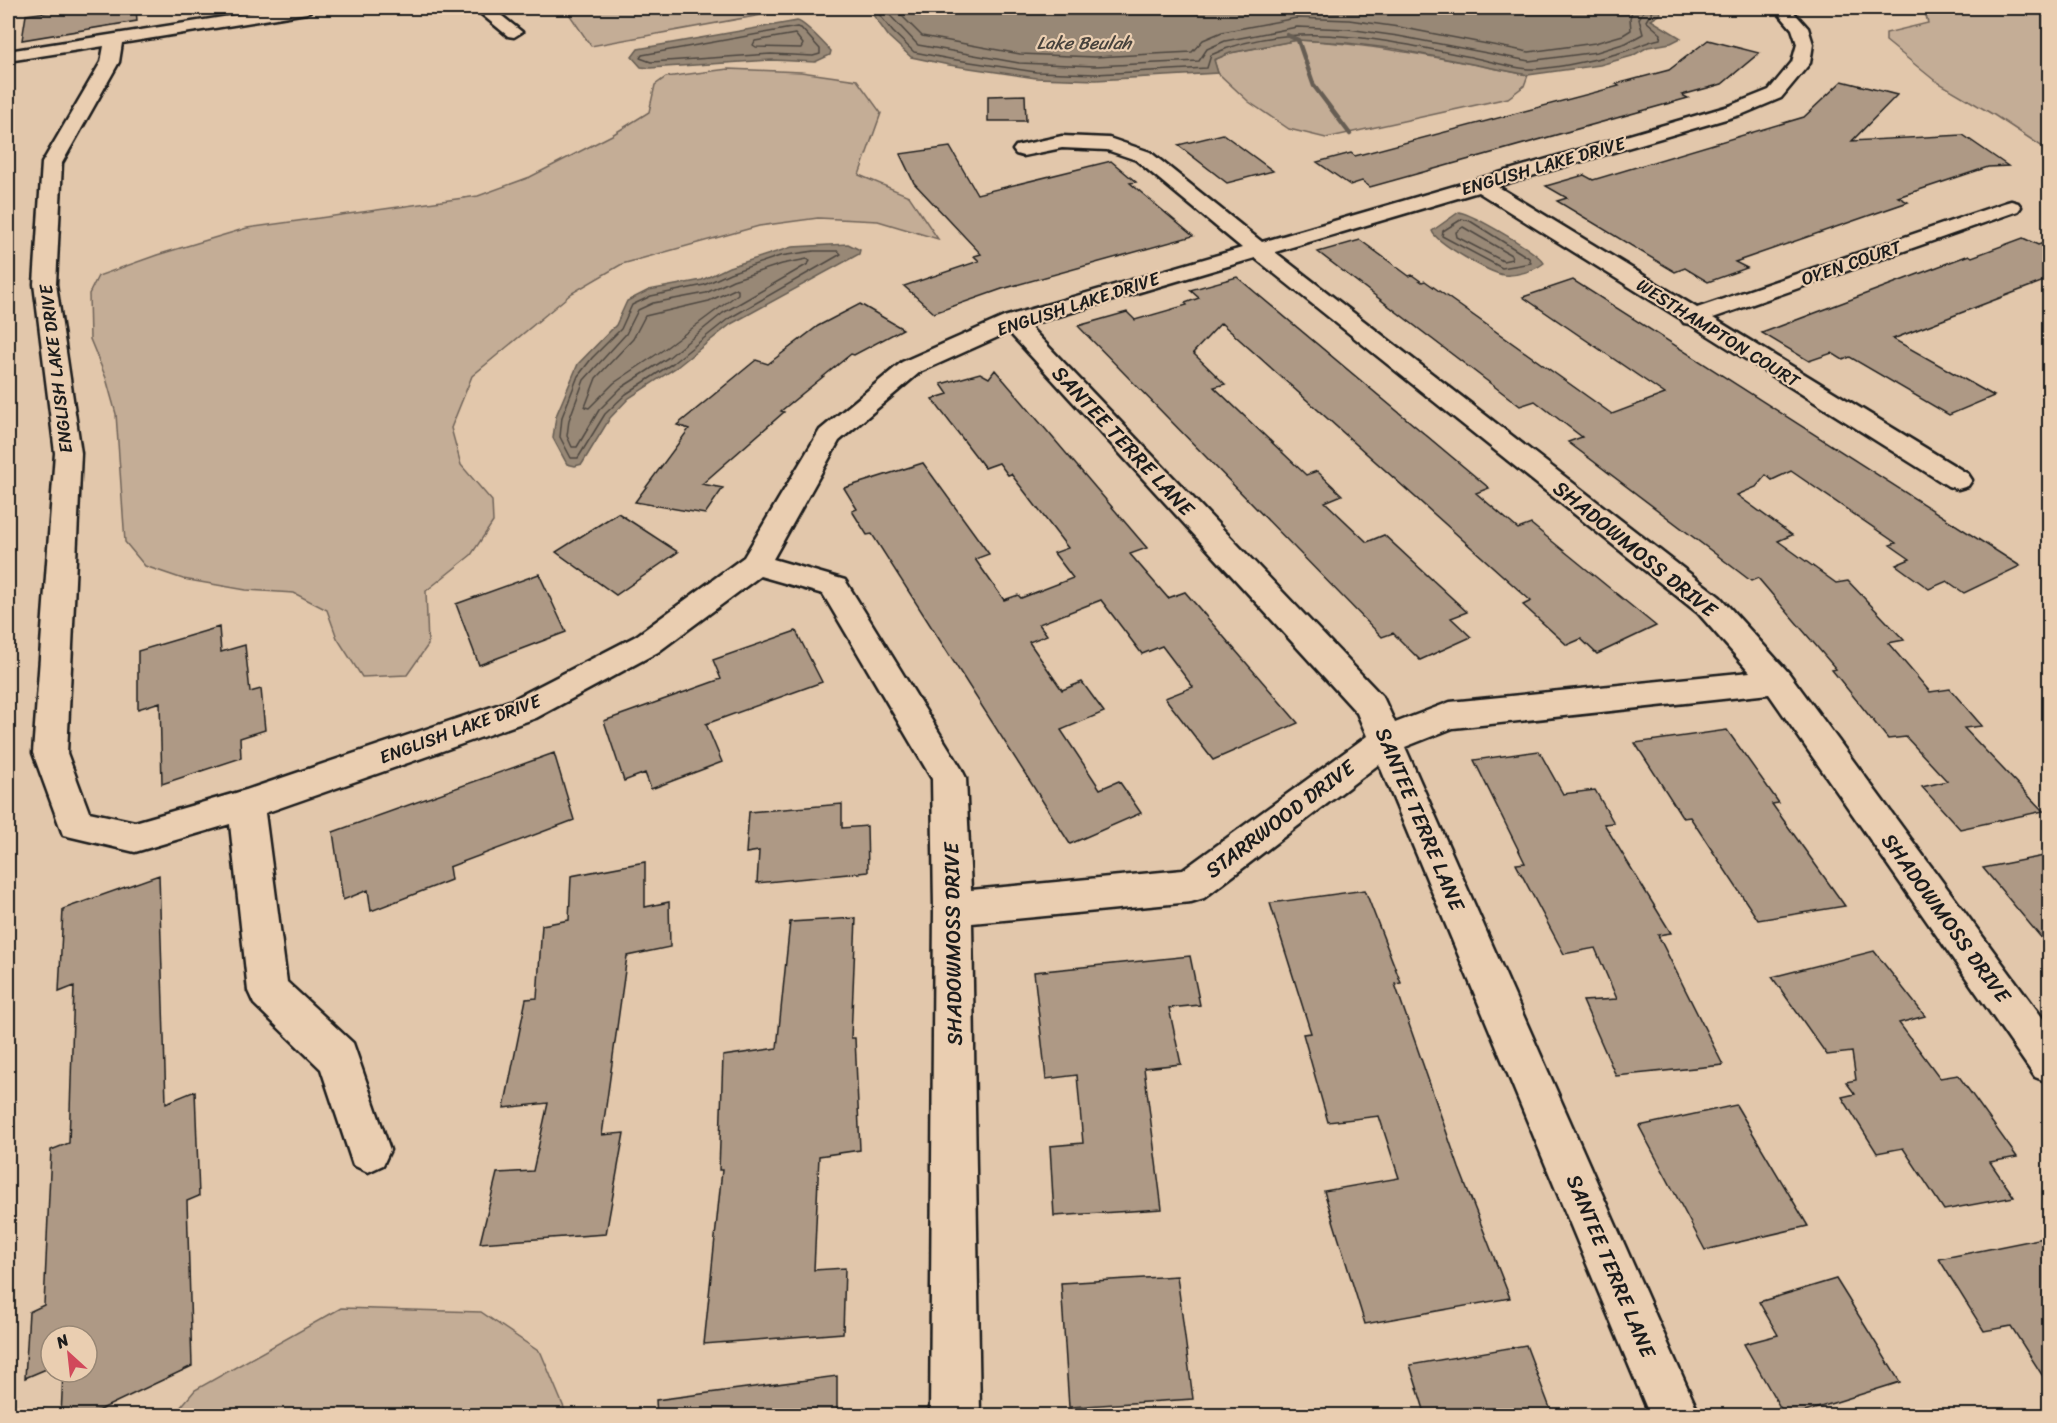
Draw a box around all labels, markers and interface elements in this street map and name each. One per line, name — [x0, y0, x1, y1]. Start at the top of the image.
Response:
water label: Lake Beulah — [1037, 27, 1133, 59]
street label: ENGLISH LAKE DRIVE — [1457, 127, 1630, 205]
street label: OYEN COURT — [1797, 231, 1907, 295]
street label: ENGLISH LAKE DRIVE — [992, 262, 1165, 345]
street label: WESTHAMPTON COURT — [1630, 270, 1807, 397]
street label: ENGLISH LAKE DRIVE — [30, 282, 82, 455]
street label: SANTEE TERRE LANE — [1042, 356, 1205, 527]
street label: SHADOWMOSS DRIVE — [1544, 470, 1727, 629]
street label: ENGLISH LAKE DRIVE — [375, 685, 546, 773]
street label: SANTEE TERRE LANE — [1364, 721, 1476, 918]
street label: STARRWOOD DRIVE — [1197, 749, 1365, 888]
street label: SHADOWMOSS DRIVE — [1871, 825, 2022, 1012]
street label: SHADOWMOSS DRIVE — [932, 841, 974, 1046]
street label: SANTEE TERRE LANE — [1555, 1168, 1667, 1365]
north arrow — [39, 1324, 99, 1384]
text: N — [50, 1325, 75, 1357]

